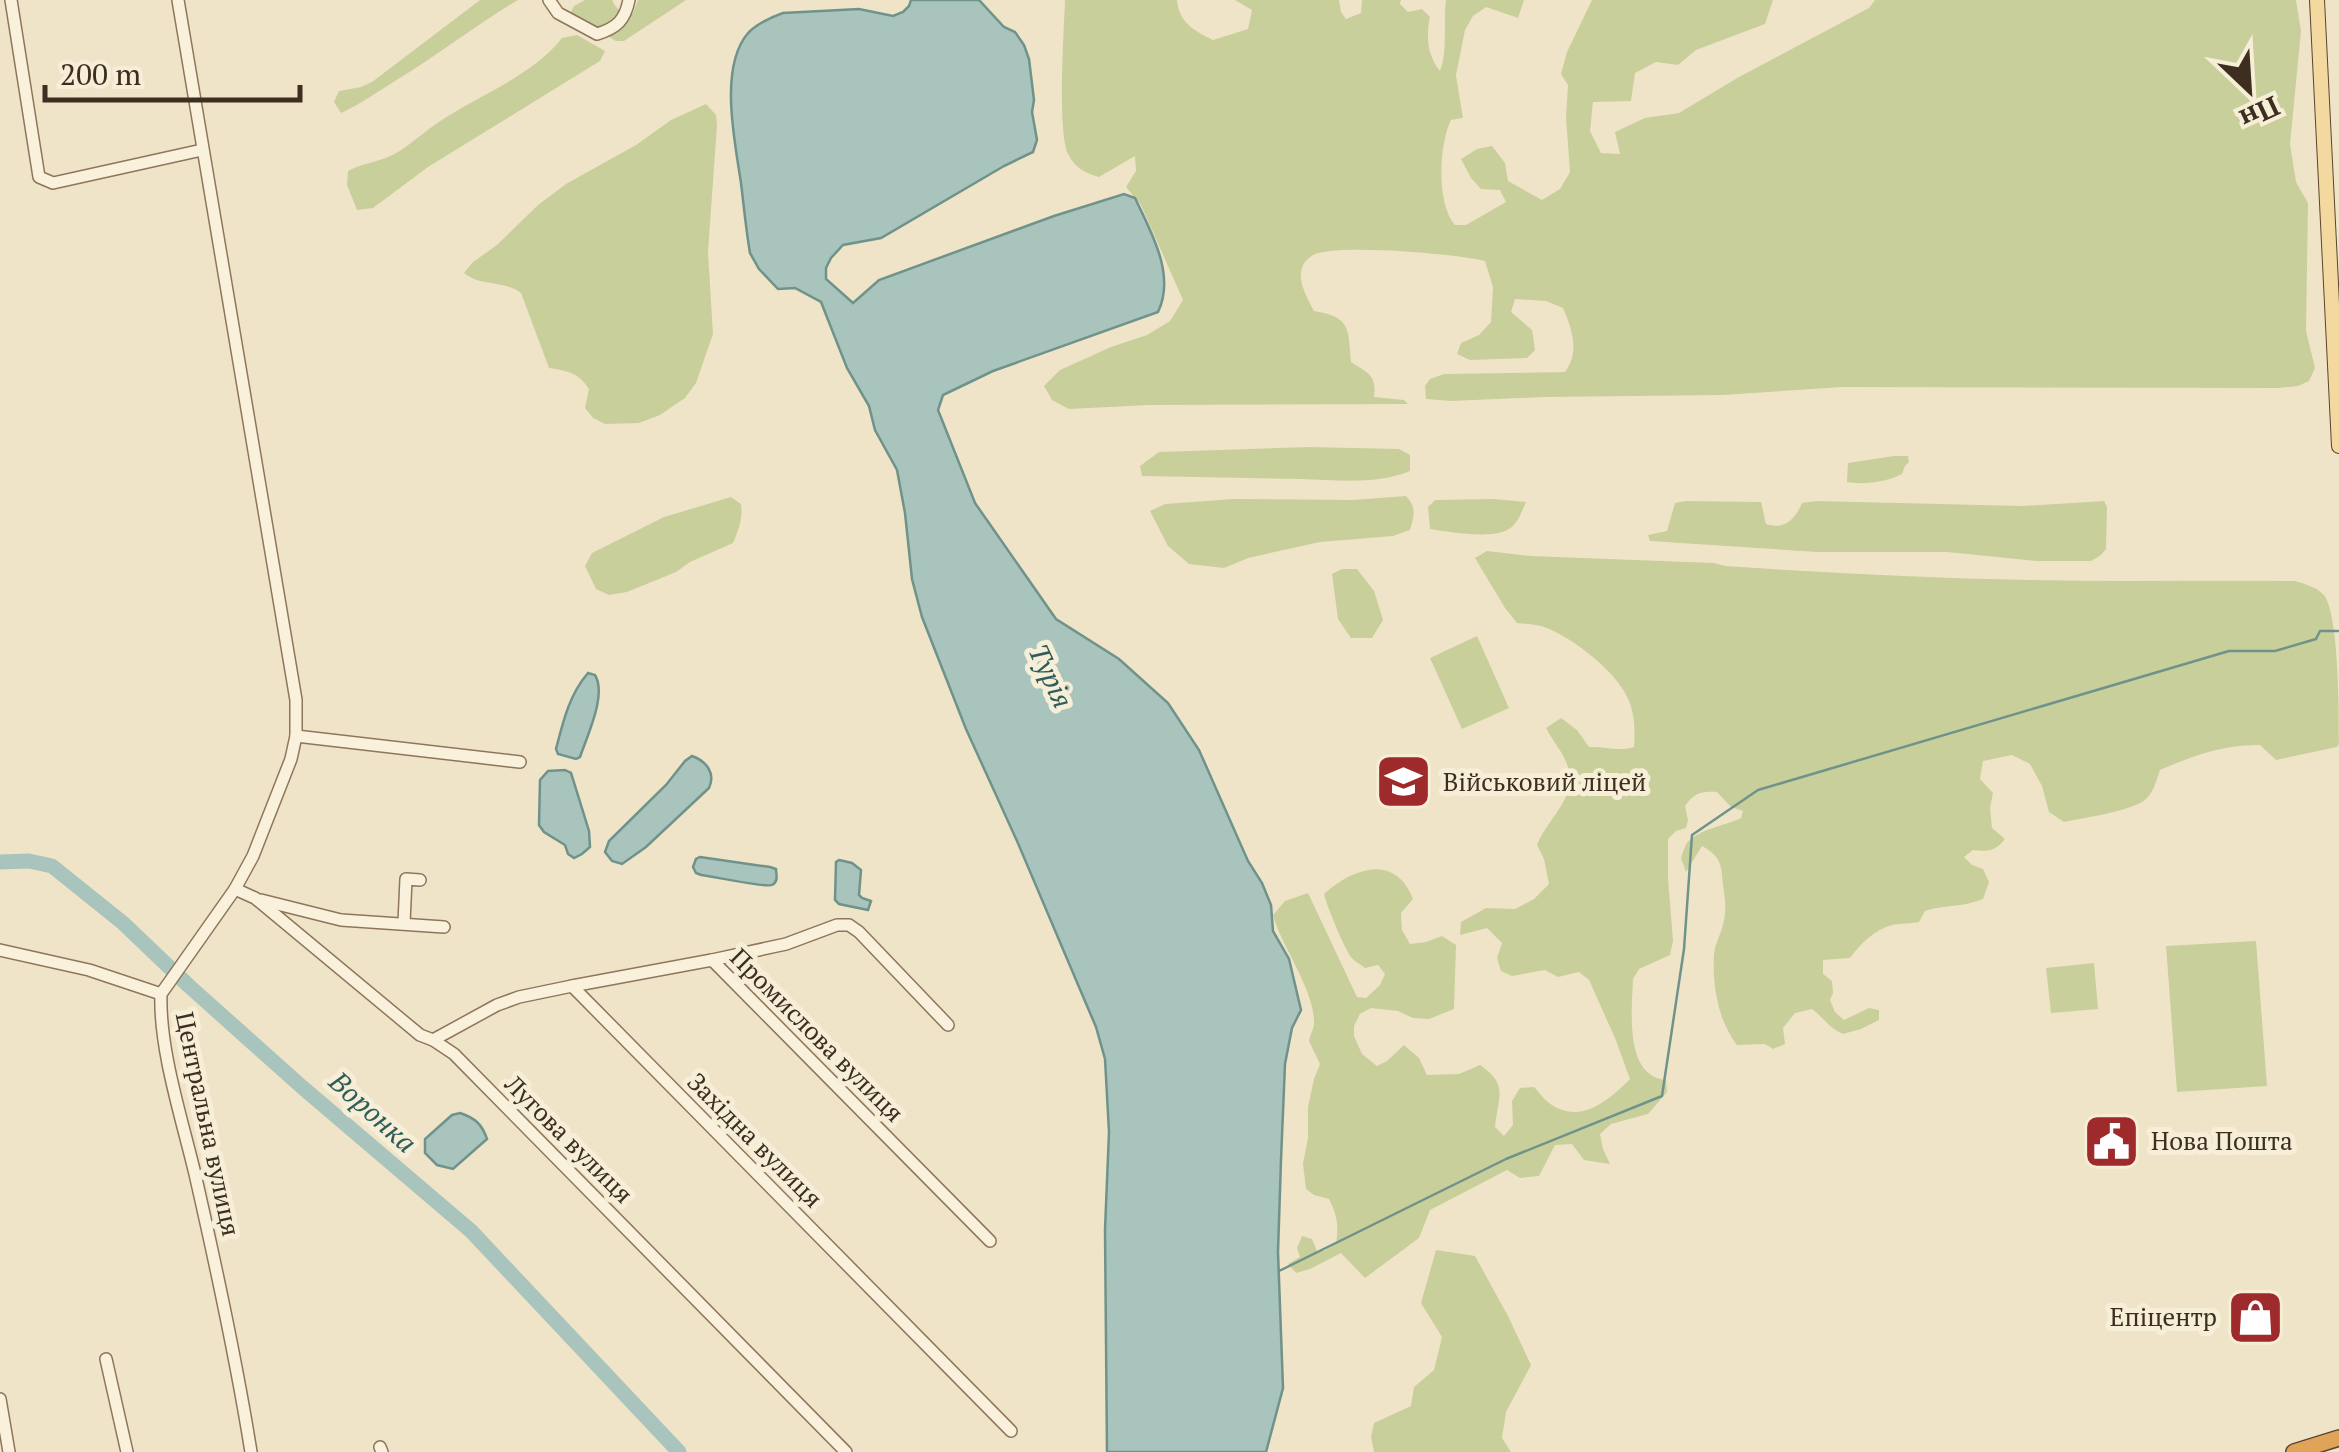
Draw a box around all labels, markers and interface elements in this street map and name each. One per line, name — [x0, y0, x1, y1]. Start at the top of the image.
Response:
scale bar — [45, 40, 300, 102]
north arrow — [2199, 40, 2299, 140]
text: 200 m — [60, 54, 141, 94]
text: Пн — [2234, 88, 2286, 138]
water label: Турія — [1021, 638, 1082, 714]
school or university icon: Військовий ліцей — [1374, 752, 1434, 812]
place label: Військовий ліцей — [1443, 765, 1646, 798]
street label: Промислова вулиця — [723, 941, 911, 1129]
street label: Центральна вулиця — [169, 1009, 248, 1239]
water label: Воронка — [321, 1062, 425, 1161]
street label: Західна вулиця — [681, 1065, 830, 1214]
street label: Лугова вулиця — [498, 1067, 640, 1210]
public building icon: Нова Пошта — [2082, 1111, 2142, 1171]
place label: Нова Пошта — [2151, 1124, 2293, 1157]
shop icon: Епіцентр — [2226, 1287, 2286, 1347]
place label: Епіцентр — [2110, 1300, 2217, 1333]

